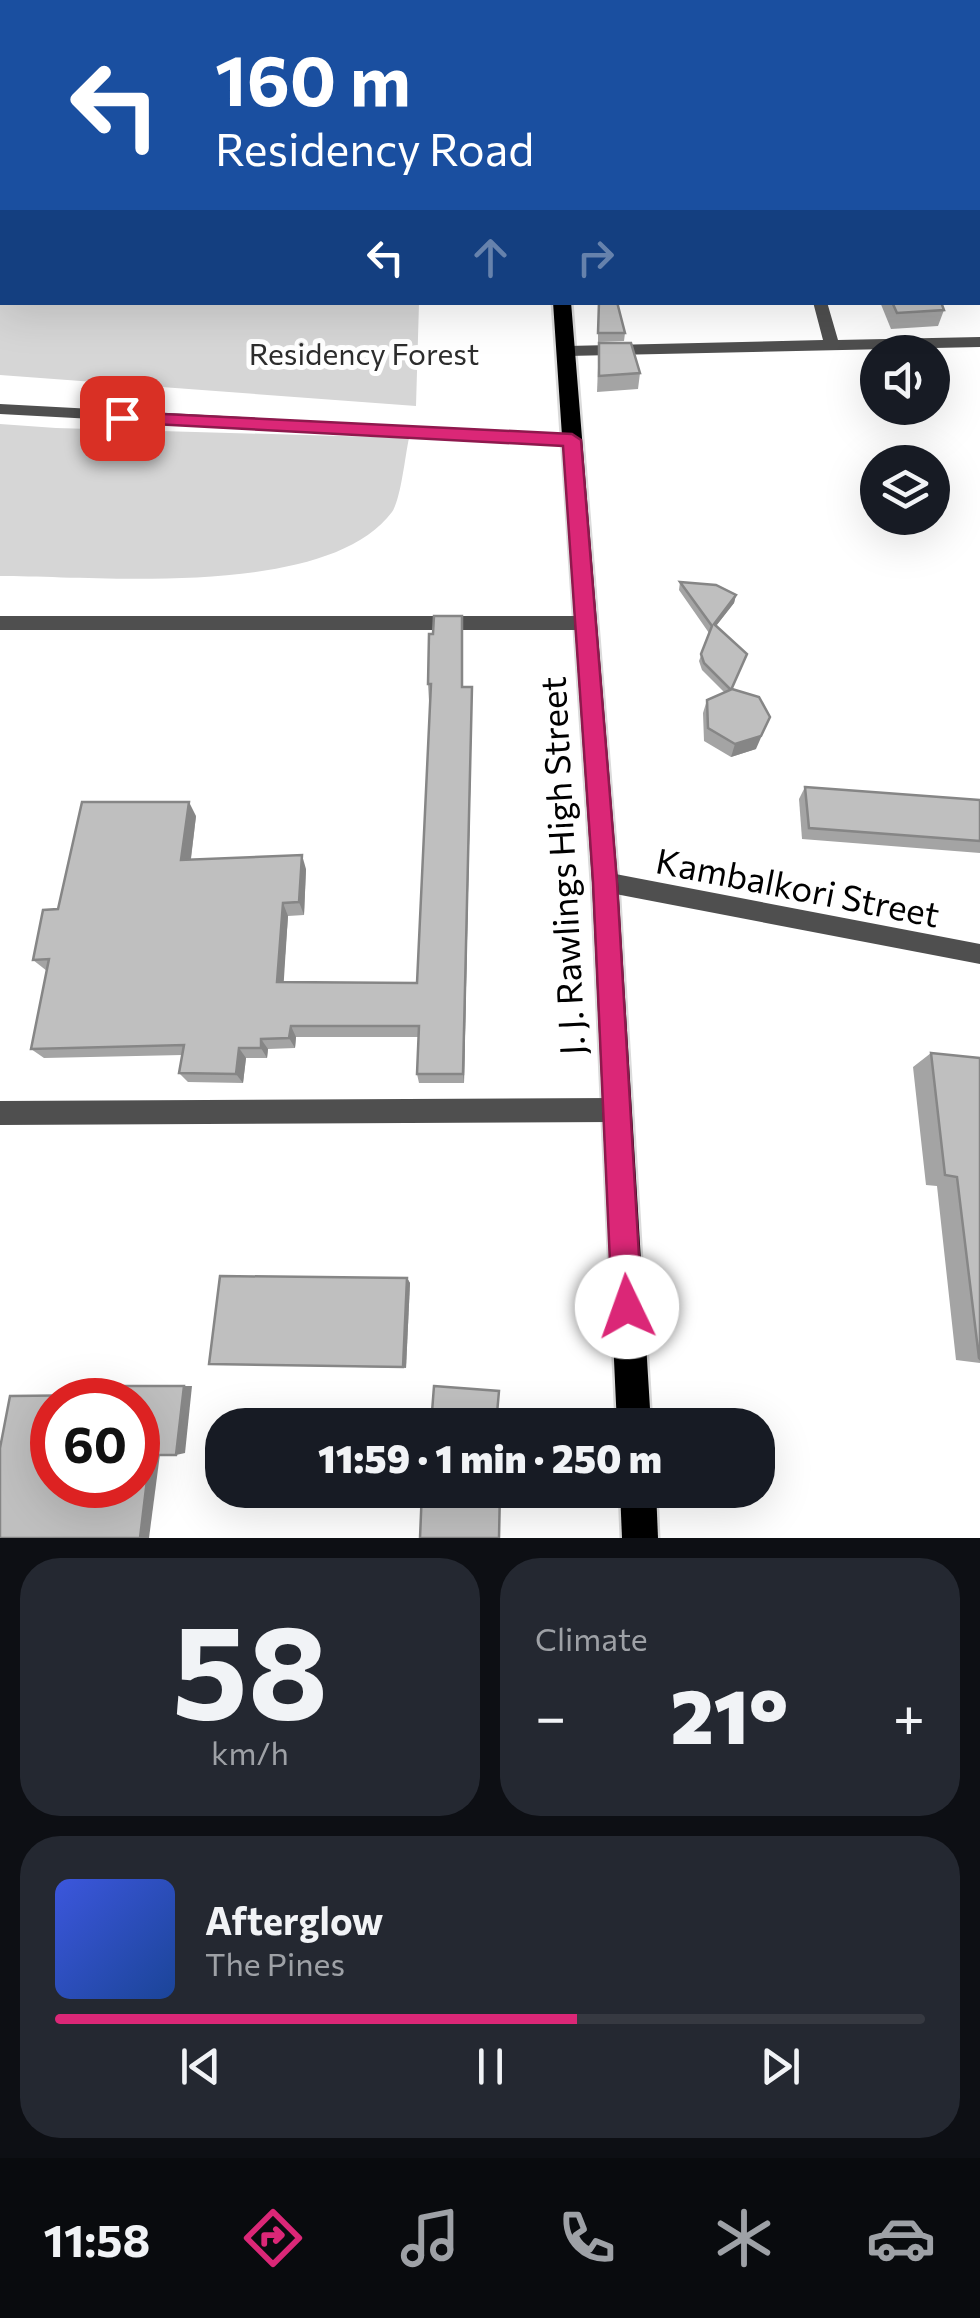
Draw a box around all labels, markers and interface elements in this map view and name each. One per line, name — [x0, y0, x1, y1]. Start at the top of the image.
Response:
text: 160 m — [215, 35, 411, 120]
icon: left — [50, 40, 180, 170]
text: Residency Road — [215, 120, 534, 175]
icon: left — [358, 230, 413, 285]
icon: ahead — [463, 230, 518, 285]
icon: right — [568, 230, 623, 285]
park label: Residency Forest — [249, 334, 479, 371]
map controls — [860, 335, 950, 535]
button: sound — [860, 335, 950, 425]
pin — [80, 376, 165, 461]
icon: arrive — [95, 391, 150, 446]
button: layers — [860, 445, 950, 535]
street label: J. J. Rawlings High Street — [530, 676, 592, 1056]
street label: Kambalkori Street — [653, 837, 943, 935]
position arrow — [575, 1255, 679, 1359]
speed limit sign: 60 — [30, 1378, 160, 1508]
text: 11:59 · 1 min · 250 m — [318, 1434, 662, 1481]
text: 58 — [172, 1587, 328, 1746]
text: Climate — [535, 1618, 648, 1658]
text: 21° — [671, 1668, 788, 1759]
text: − — [535, 1681, 566, 1748]
text: + — [893, 1681, 925, 1748]
text: km/h — [211, 1732, 289, 1772]
text: Afterglow — [205, 1896, 383, 1943]
text: The Pines — [205, 1943, 345, 1983]
icon: previous — [173, 2039, 228, 2094]
icon: pause — [463, 2039, 518, 2094]
icon: next — [753, 2039, 808, 2094]
icon: directions — [238, 2203, 308, 2273]
icon: music — [395, 2203, 465, 2273]
icon: phone — [552, 2203, 622, 2273]
icon: climate — [709, 2203, 779, 2273]
icon: car — [866, 2203, 936, 2273]
text: 11:58 — [44, 2211, 150, 2266]

